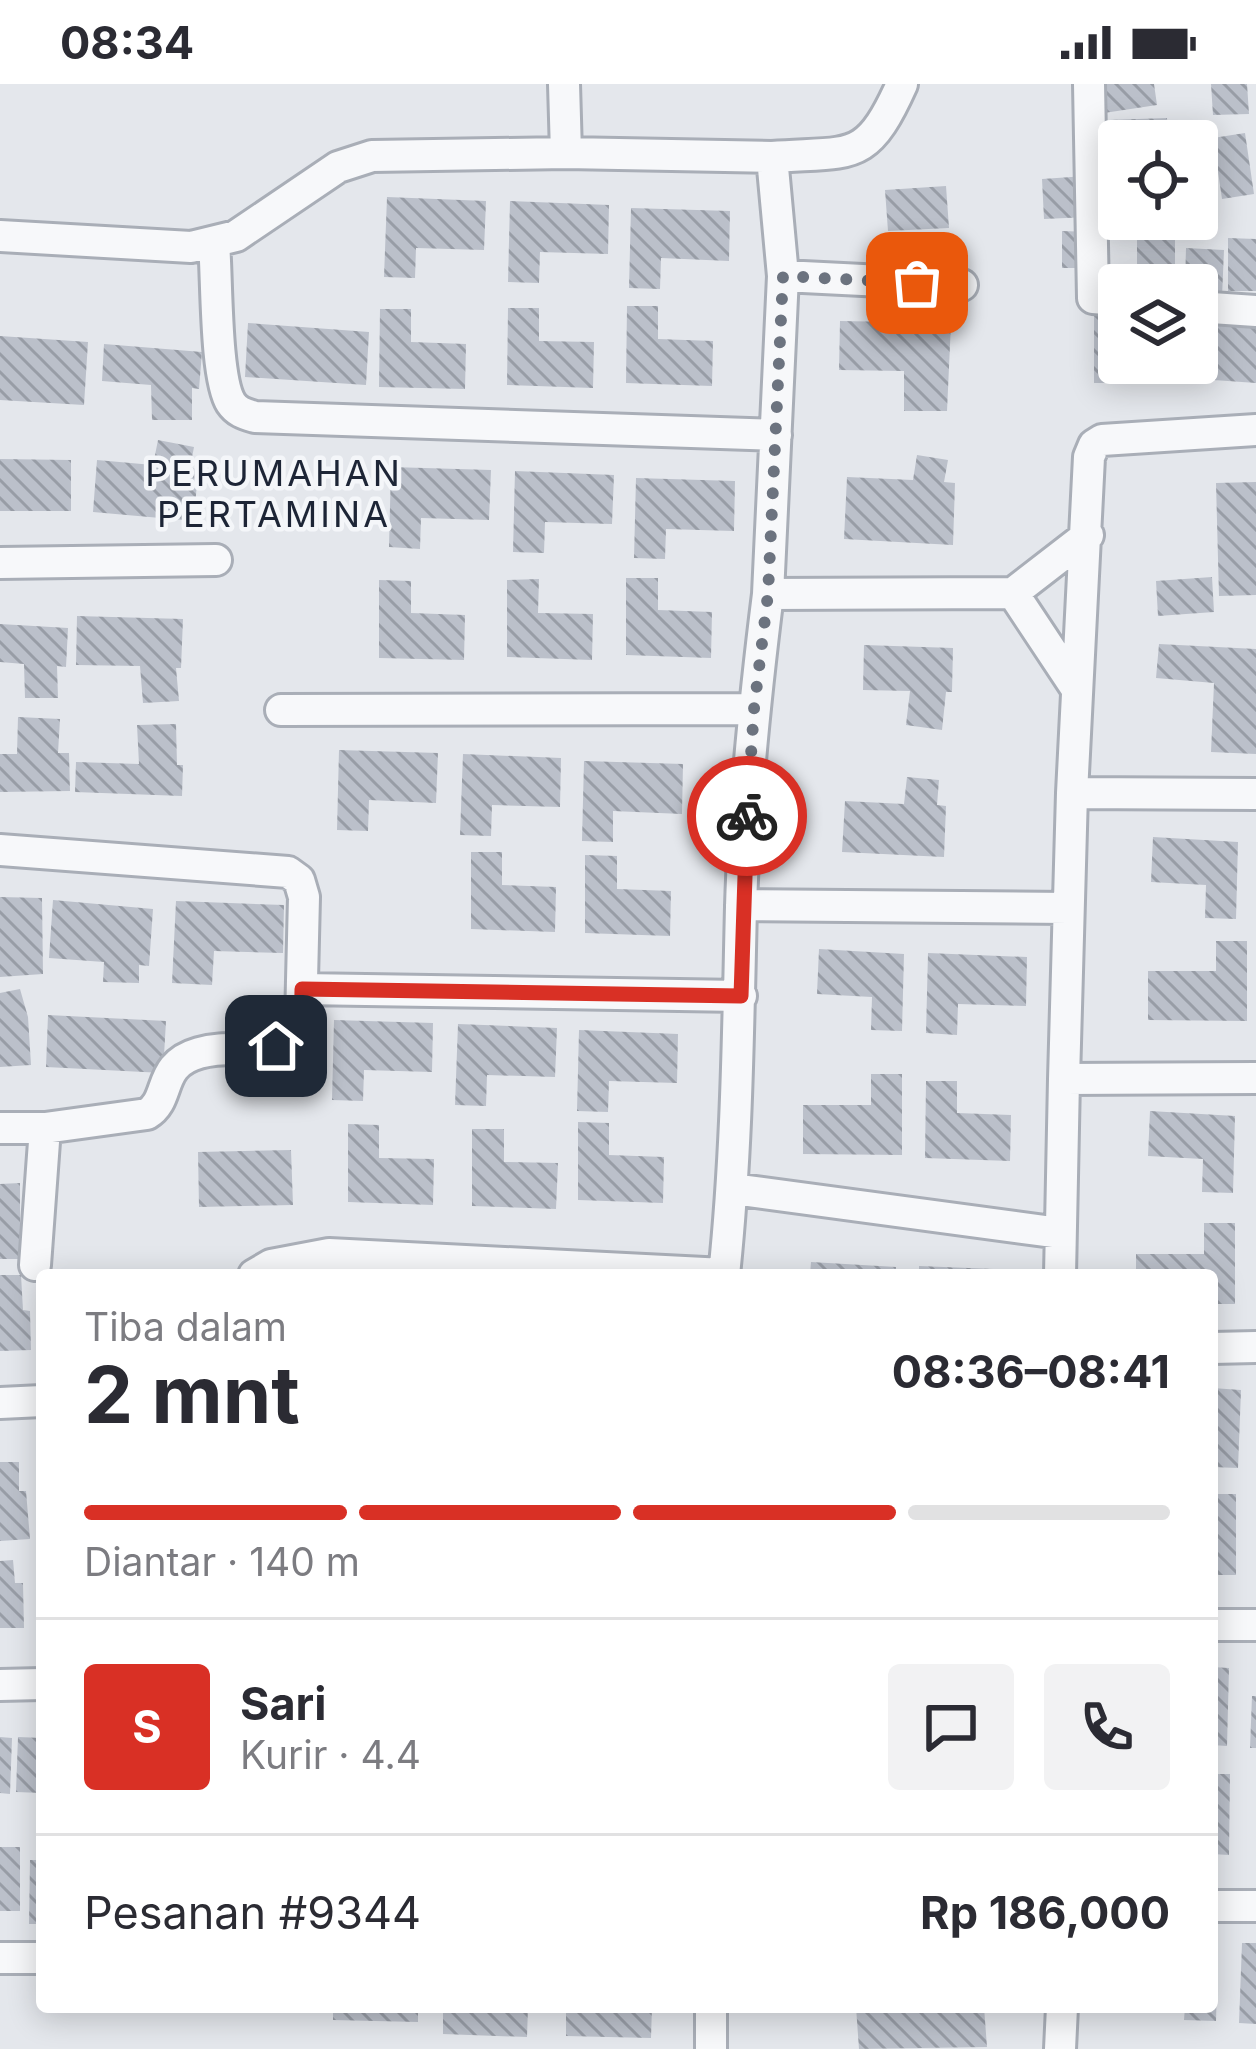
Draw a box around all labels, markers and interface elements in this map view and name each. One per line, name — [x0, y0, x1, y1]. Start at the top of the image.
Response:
text: 08:34 — [60, 15, 194, 70]
map controls — [1098, 120, 1218, 384]
button: locate — [1098, 120, 1218, 240]
pin — [866, 232, 968, 334]
icon: bag — [884, 250, 950, 316]
button: layers — [1098, 264, 1218, 384]
district label: PERUMAHAN PERTAMINA — [145, 451, 403, 536]
courier — [687, 756, 807, 876]
icon: bike — [714, 783, 780, 849]
pin — [225, 995, 327, 1097]
icon: home — [243, 1013, 309, 1079]
text: Tiba dalam — [84, 1303, 287, 1350]
text: 08:36–08:41 — [892, 1344, 1170, 1399]
text: 2 mnt — [84, 1347, 300, 1442]
text: Diantar · 140 m — [84, 1538, 360, 1585]
button: chat — [888, 1664, 1014, 1790]
button: phone — [1044, 1664, 1170, 1790]
text: Sari — [240, 1676, 326, 1731]
text: S — [132, 1699, 162, 1754]
text: Kurir · 4.4 — [240, 1731, 421, 1778]
text: Pesanan #9344 — [84, 1885, 421, 1940]
text: Rp 186,000 — [920, 1885, 1170, 1940]

